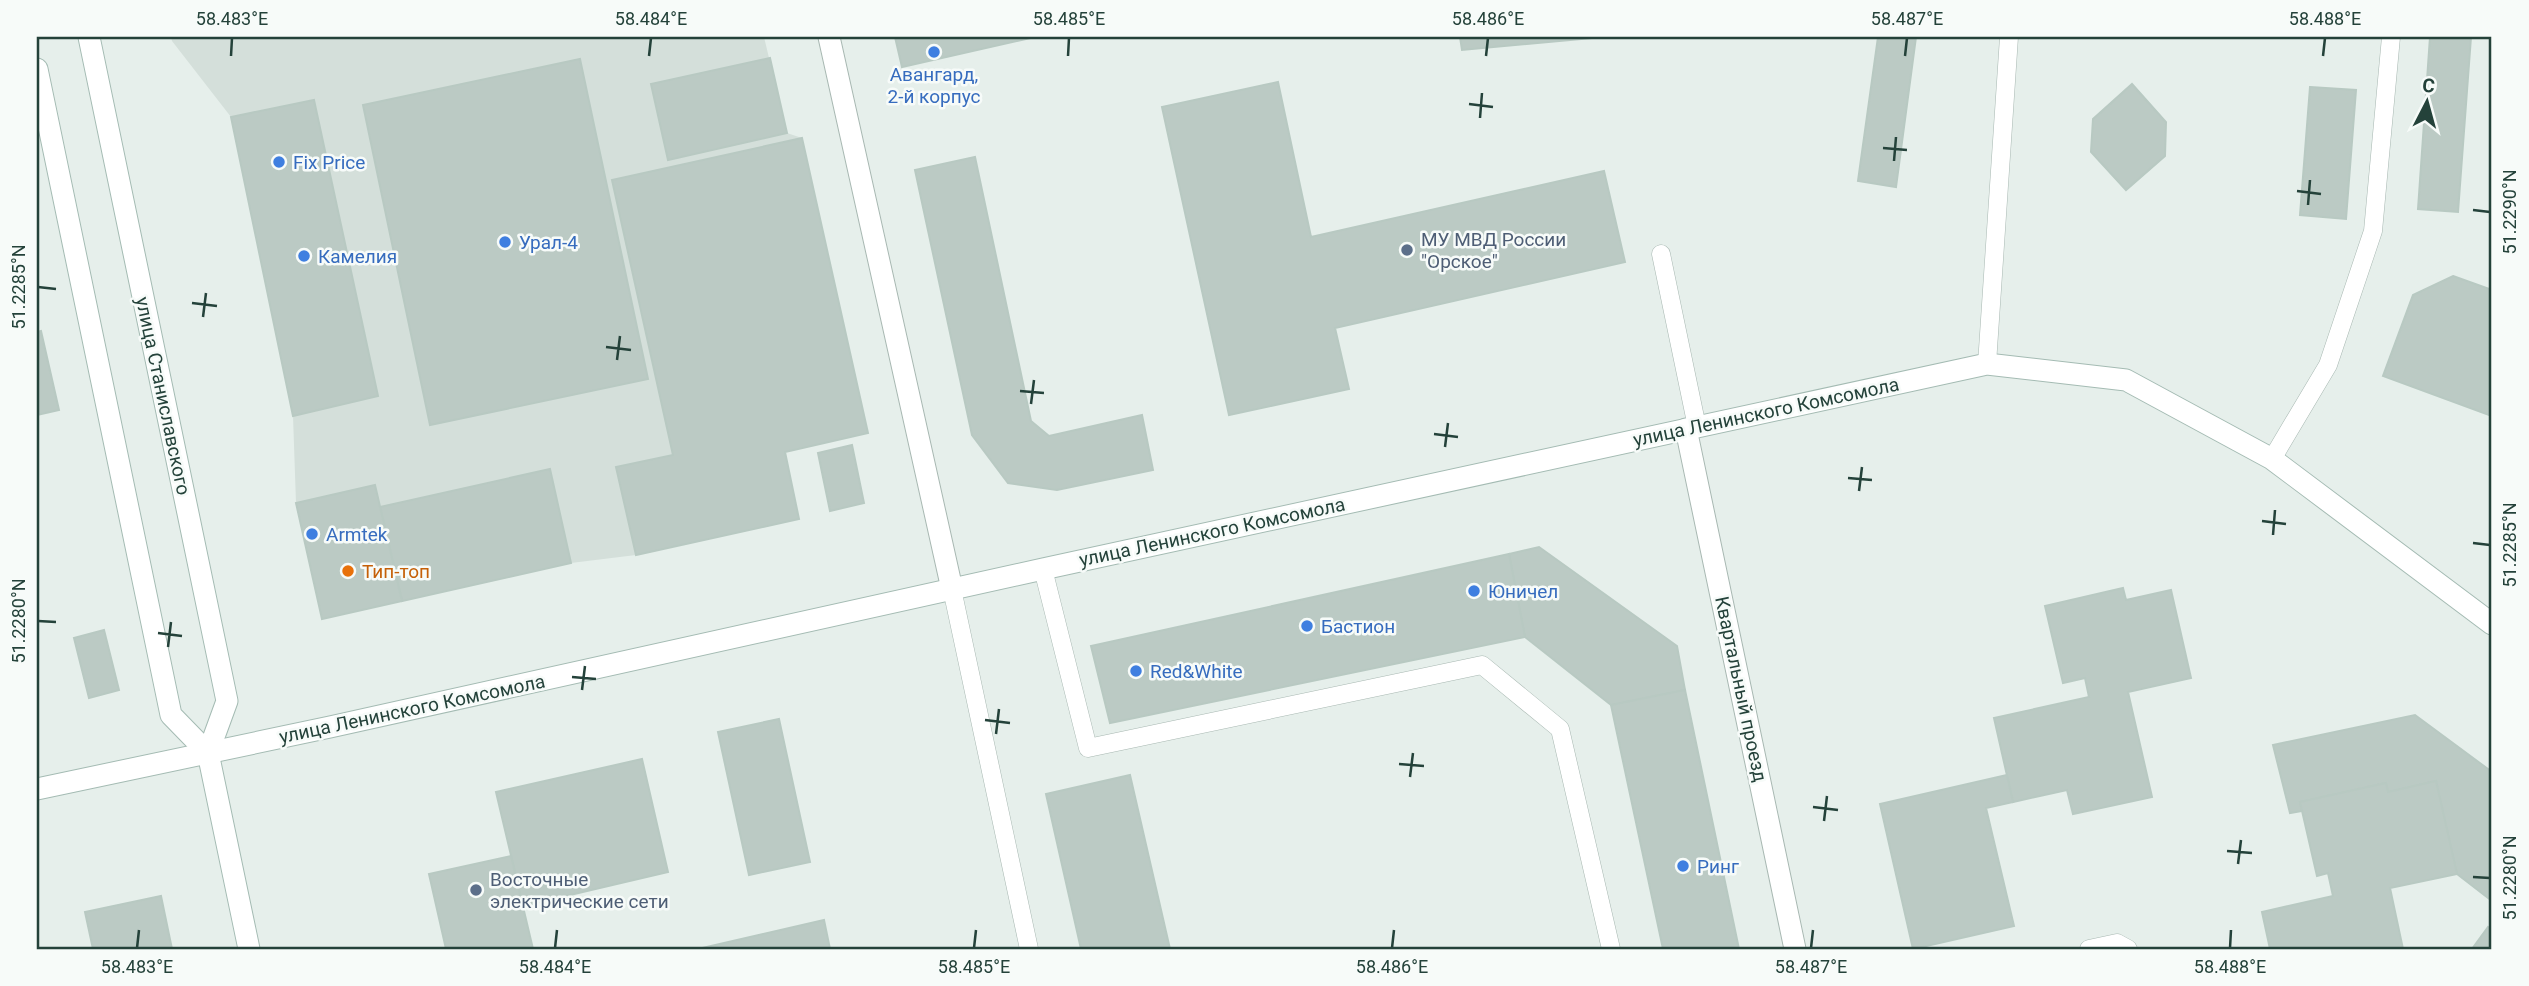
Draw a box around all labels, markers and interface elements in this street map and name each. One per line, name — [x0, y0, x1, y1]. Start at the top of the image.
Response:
text: 58.483°E — [196, 8, 268, 29]
text: 58.484°E — [615, 8, 687, 29]
text: 58.485°E — [1033, 8, 1105, 29]
text: 58.486°E — [1452, 8, 1524, 29]
text: 58.487°E — [1871, 8, 1943, 29]
text: 58.488°E — [2289, 8, 2361, 29]
marker: Авангард, 2-й корпус — [926, 44, 942, 60]
place label: Авангард, 2-й корпус — [888, 63, 981, 108]
north arrow — [2392, 66, 2462, 136]
text: С — [2421, 74, 2436, 98]
place label: Fix Price — [293, 151, 365, 174]
marker: Fix Price — [271, 154, 287, 170]
text: 51.2290°N — [2499, 169, 2520, 255]
place label: МУ МВД России "Орское" — [1421, 228, 1566, 273]
place label: Урал-4 — [519, 231, 578, 254]
marker: Урал-4 — [497, 234, 513, 250]
marker: МУ МВД России "Орское" — [1399, 242, 1415, 258]
text: 51.2285°N — [8, 244, 29, 330]
place label: Камелия — [318, 245, 397, 268]
marker: Камелия — [296, 248, 312, 264]
street label: улица Станиславского — [131, 295, 195, 497]
street label: улица Ленинского Комсомола — [1631, 373, 1901, 451]
street label: улица Ленинского Комсомола — [1077, 493, 1347, 571]
text: 51.2285°N — [2499, 502, 2520, 588]
place label: Armtek — [326, 523, 388, 546]
marker: Armtek — [304, 526, 320, 542]
place label: Тип-топ — [362, 560, 430, 583]
marker: Тип-топ — [340, 563, 356, 579]
text: 51.2280°N — [8, 578, 29, 664]
place label: Юничел — [1488, 580, 1558, 603]
marker: Юничел — [1466, 583, 1482, 599]
street label: Квартальный проезд — [1710, 594, 1772, 784]
place label: Бастион — [1321, 615, 1395, 638]
marker: Бастион — [1299, 618, 1315, 634]
place label: Red&White — [1150, 660, 1243, 683]
marker: Red&White — [1128, 663, 1144, 679]
street label: улица Ленинского Комсомола — [277, 670, 547, 748]
text: 51.2280°N — [2499, 835, 2520, 921]
place label: Ринг — [1697, 855, 1739, 878]
marker: Ринг — [1675, 858, 1691, 874]
place label: Восточные электрические сети — [490, 868, 669, 913]
marker: Восточные электрические сети — [468, 882, 484, 898]
text: 58.483°E — [101, 956, 173, 977]
text: 58.484°E — [519, 956, 591, 977]
text: 58.485°E — [938, 956, 1010, 977]
text: 58.486°E — [1356, 956, 1428, 977]
text: 58.487°E — [1775, 956, 1847, 977]
text: 58.488°E — [2194, 956, 2266, 977]

